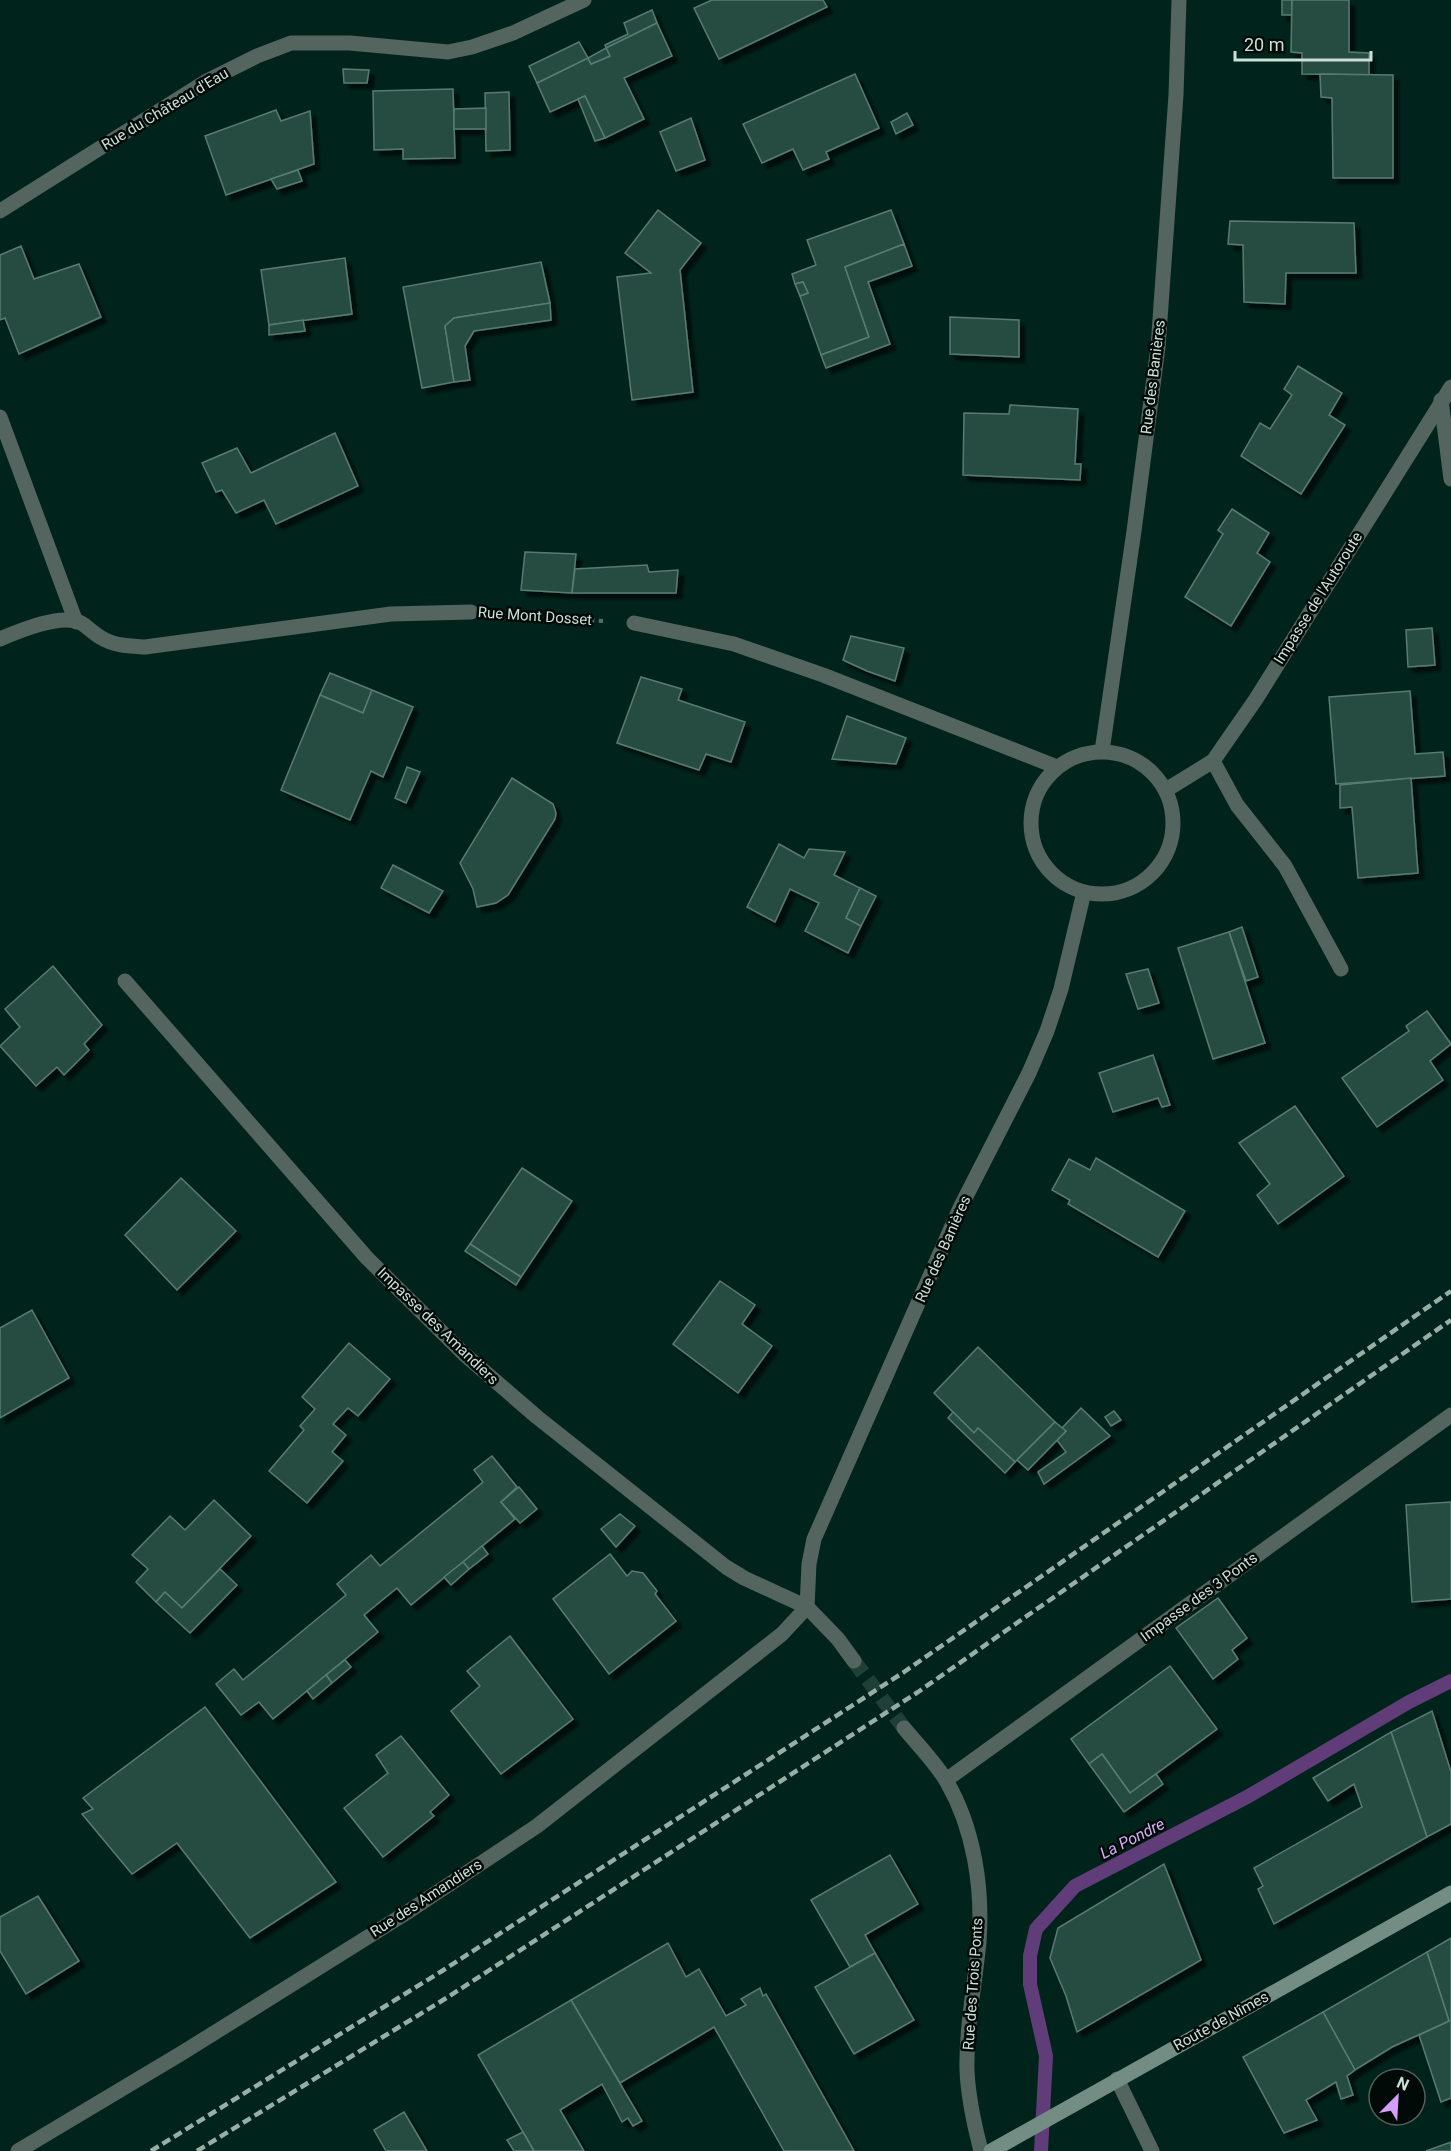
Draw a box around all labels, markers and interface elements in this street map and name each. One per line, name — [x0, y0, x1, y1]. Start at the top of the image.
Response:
scale bar — [1235, 24, 1372, 62]
text: 20 m — [1244, 34, 1284, 55]
street label: Rue du Château d'Eau — [98, 64, 232, 154]
street label: Rue des Banières — [1137, 319, 1169, 435]
street label: Impasse de l'Autoroute — [1270, 529, 1366, 667]
street label: Rue Mont Dosset — [477, 603, 593, 629]
street label: Rue des Banières — [911, 1193, 975, 1305]
street label: Impasse des Amandiers — [374, 1264, 502, 1388]
street label: Impasse des 3 Ponts — [1137, 1549, 1261, 1645]
water label: La Pondre — [1097, 1814, 1168, 1863]
street label: Rue des Amandiers — [367, 1855, 485, 1941]
street label: Rue des Trois Ponts — [959, 1917, 987, 2051]
street label: Route de Nîmes — [1170, 1987, 1272, 2055]
north arrow — [1367, 2067, 1427, 2127]
text: N — [1394, 2073, 1412, 2095]

